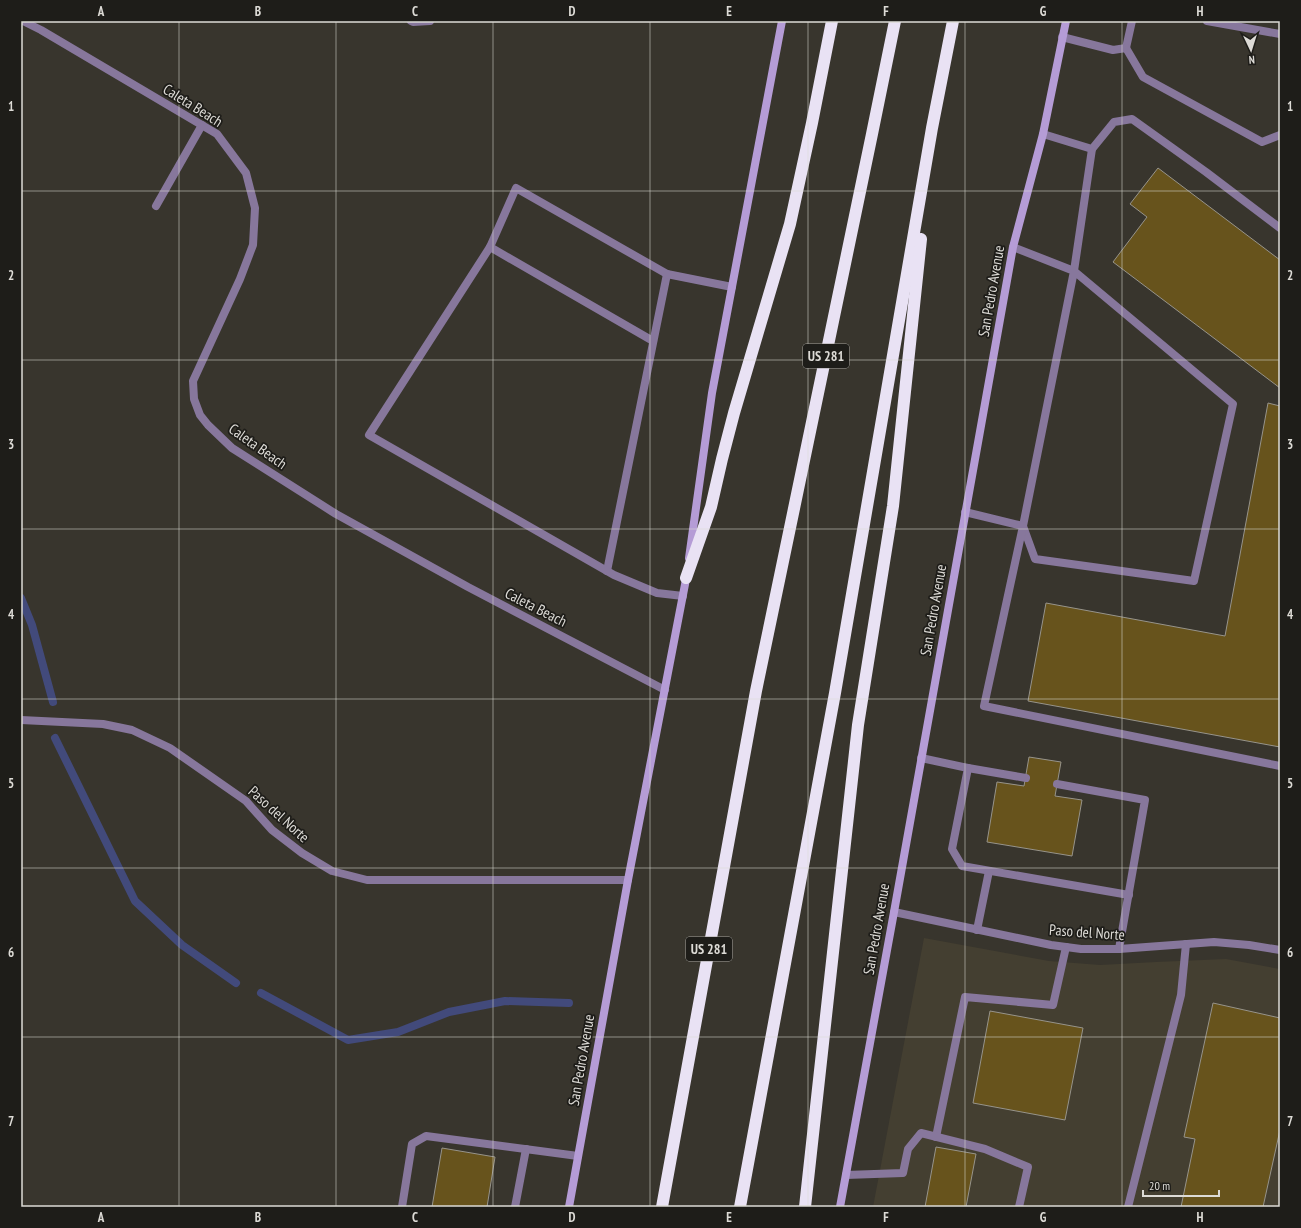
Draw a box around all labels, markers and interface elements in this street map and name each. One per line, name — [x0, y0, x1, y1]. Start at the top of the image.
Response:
text: A — [97, 3, 105, 20]
text: B — [255, 3, 261, 20]
text: C — [412, 3, 418, 20]
text: D — [569, 3, 576, 20]
text: E — [726, 3, 732, 20]
text: F — [883, 3, 889, 20]
text: G — [1040, 3, 1047, 20]
text: H — [1197, 3, 1204, 20]
north arrow — [1231, 30, 1271, 70]
text: N — [1248, 53, 1255, 67]
street label: Caleta Beach — [160, 79, 226, 131]
text: 1 — [8, 98, 14, 115]
text: 1 — [1287, 98, 1293, 115]
street label: San Pedro Avenue — [974, 244, 1008, 338]
text: 2 — [8, 267, 14, 284]
text: 2 — [1287, 267, 1293, 284]
road number: US 281 — [803, 344, 849, 368]
street label: Caleta Beach — [225, 419, 291, 473]
text: 3 — [8, 436, 14, 453]
text: 3 — [1287, 436, 1293, 453]
street label: San Pedro Avenue — [916, 563, 950, 657]
street label: Caleta Beach — [502, 583, 570, 631]
text: 4 — [8, 606, 15, 623]
text: 4 — [1287, 606, 1294, 623]
text: 5 — [8, 775, 14, 792]
text: 5 — [1287, 775, 1293, 792]
street label: Paso del Norte — [245, 782, 313, 846]
street label: San Pedro Avenue — [859, 882, 893, 976]
street label: Paso del Norte — [1049, 920, 1125, 944]
road number: US 281 — [686, 937, 732, 961]
text: 6 — [8, 944, 14, 961]
text: 6 — [1287, 944, 1293, 961]
street label: San Pedro Avenue — [564, 1013, 598, 1107]
text: 7 — [8, 1113, 14, 1130]
text: 7 — [1287, 1113, 1293, 1130]
scale bar — [1143, 1172, 1219, 1198]
text: 20 m — [1149, 1178, 1170, 1193]
text: A — [97, 1209, 105, 1226]
text: B — [255, 1209, 261, 1226]
text: C — [412, 1209, 418, 1226]
text: D — [569, 1209, 576, 1226]
text: E — [726, 1209, 732, 1226]
text: F — [883, 1209, 889, 1226]
text: G — [1040, 1209, 1047, 1226]
text: H — [1197, 1209, 1204, 1226]

